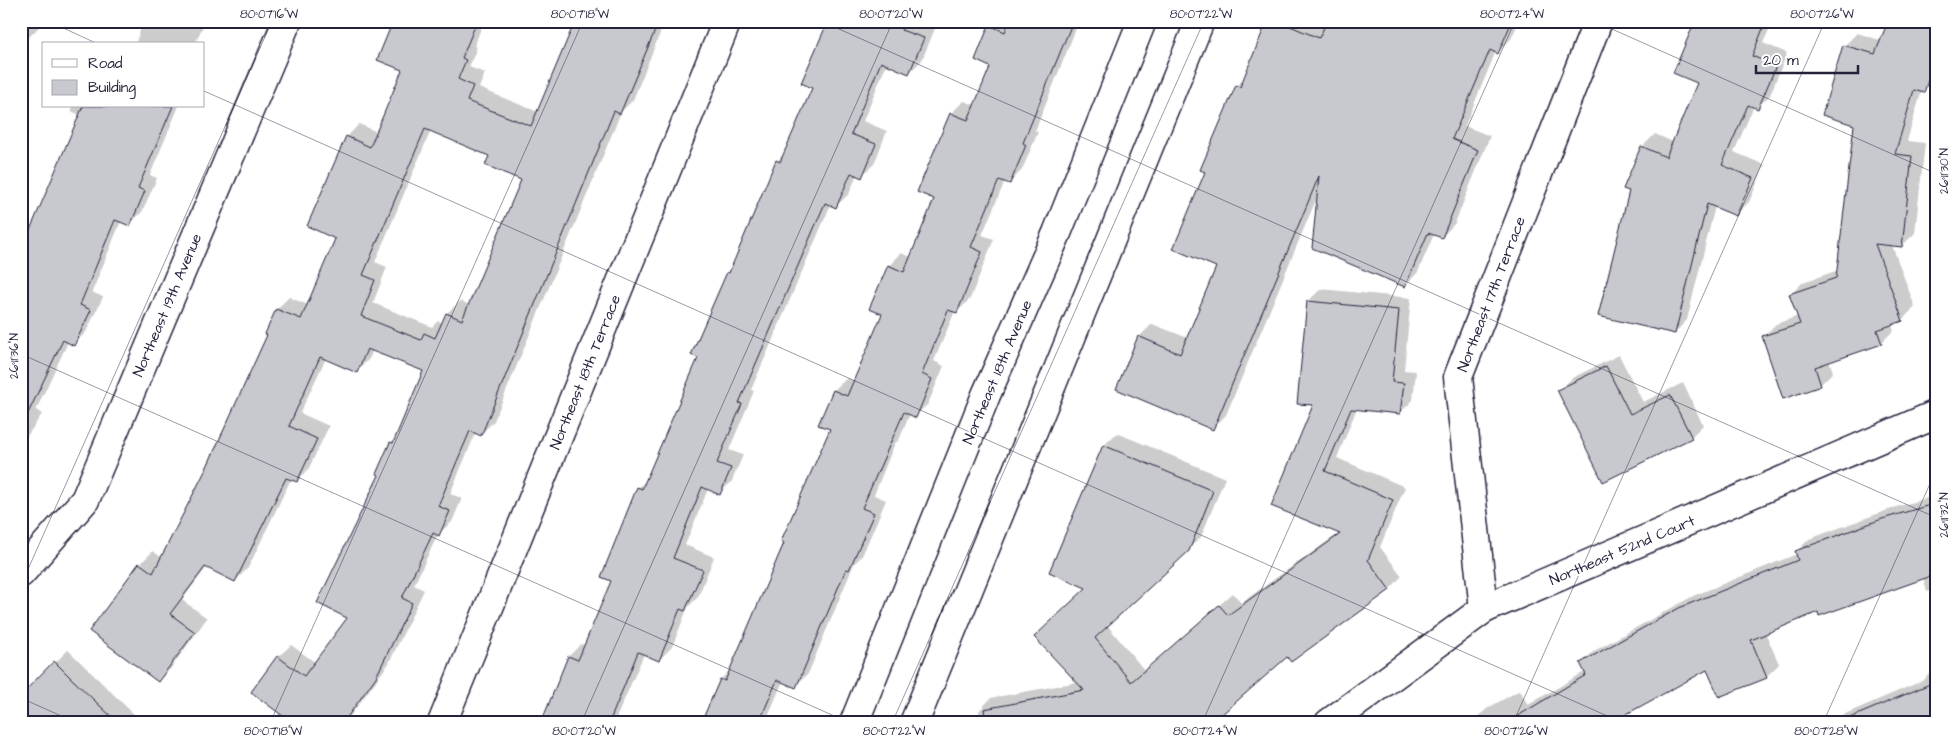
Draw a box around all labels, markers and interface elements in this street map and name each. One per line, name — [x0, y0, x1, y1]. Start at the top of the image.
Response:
text: 80°07'16"W — [240, 6, 299, 23]
text: 80°07'18"W — [551, 6, 610, 23]
text: 80°07'20"W — [859, 6, 923, 23]
text: 80°07'22"W — [1170, 6, 1233, 23]
text: 80°07'24"W — [1480, 6, 1545, 23]
text: 80°07'26"W — [1790, 6, 1854, 23]
legend — [42, 42, 205, 108]
scale bar — [1756, 42, 1858, 74]
text: 20 m — [1763, 50, 1799, 71]
text: Road — [88, 53, 123, 74]
text: Building — [88, 77, 136, 99]
text: 26°11'30"N — [1936, 147, 1953, 194]
street label: Northeast 17th Terrace — [1452, 213, 1531, 375]
street label: Northeast 19th Avenue — [128, 230, 207, 380]
street label: Northeast 18th Terrace — [545, 292, 626, 453]
street label: Northeast 18th Avenue — [958, 297, 1037, 448]
text: 26°11'36"N — [6, 333, 23, 379]
text: 26°11'32"N — [1936, 492, 1953, 538]
street label: Northeast 52nd Court — [1546, 510, 1698, 591]
text: 80°07'18"W — [244, 723, 303, 740]
text: 80°07'20"W — [552, 723, 616, 740]
text: 80°07'22"W — [863, 723, 926, 740]
text: 80°07'24"W — [1173, 723, 1238, 740]
text: 80°07'26"W — [1484, 723, 1548, 740]
text: 80°07'28"W — [1794, 723, 1859, 740]

